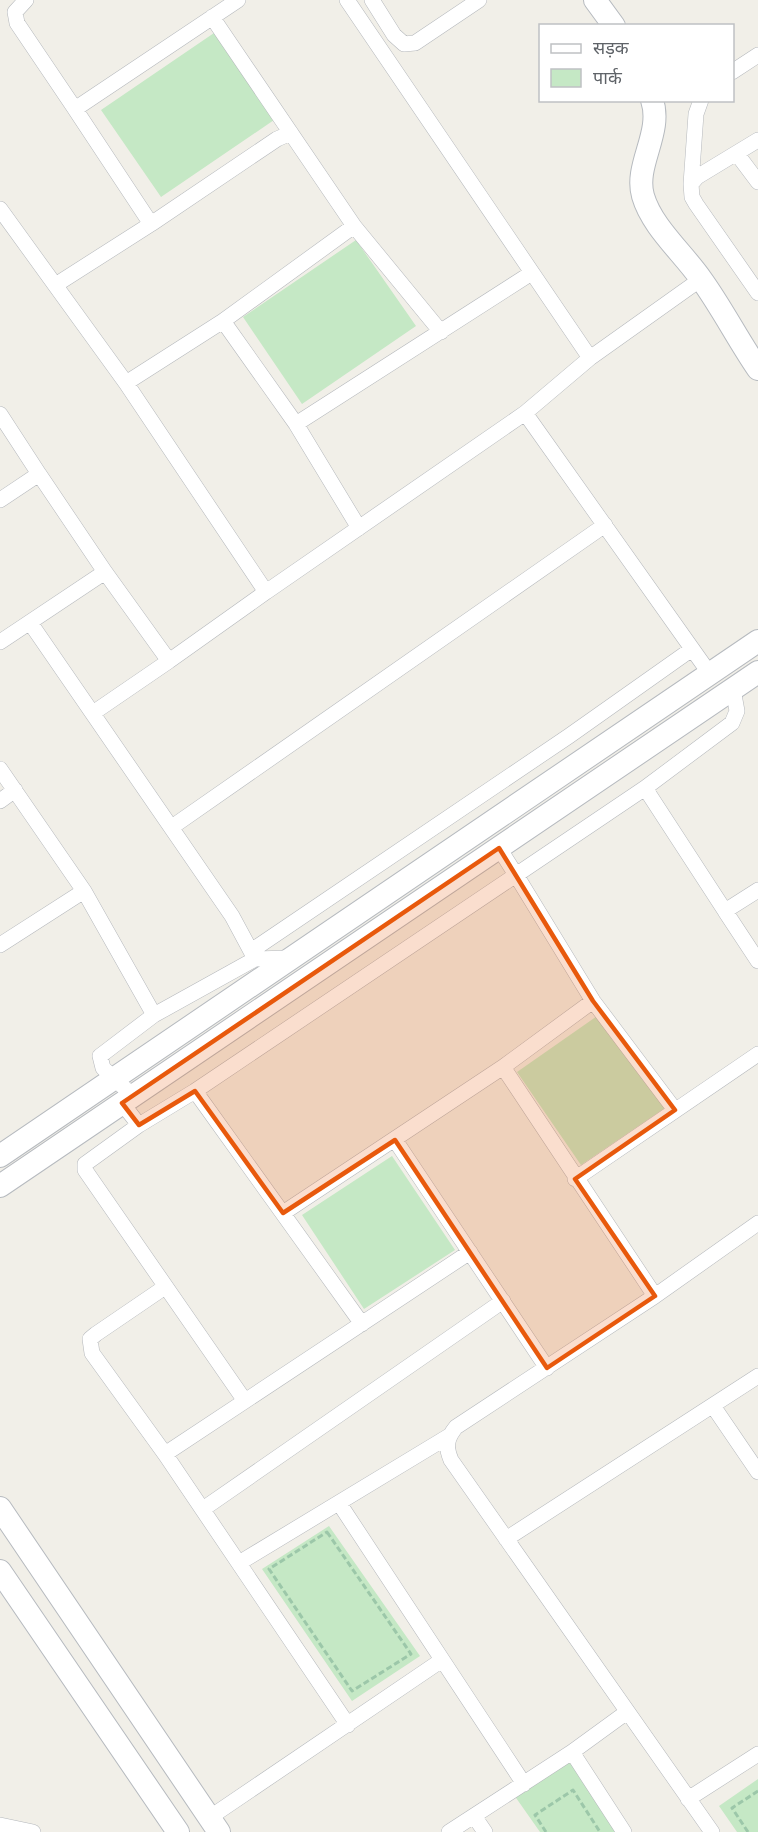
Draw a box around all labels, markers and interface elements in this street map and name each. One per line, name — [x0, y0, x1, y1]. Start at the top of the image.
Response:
legend — [539, 24, 734, 102]
text: सड़क — [593, 36, 630, 59]
text: पार्क — [593, 66, 623, 89]

